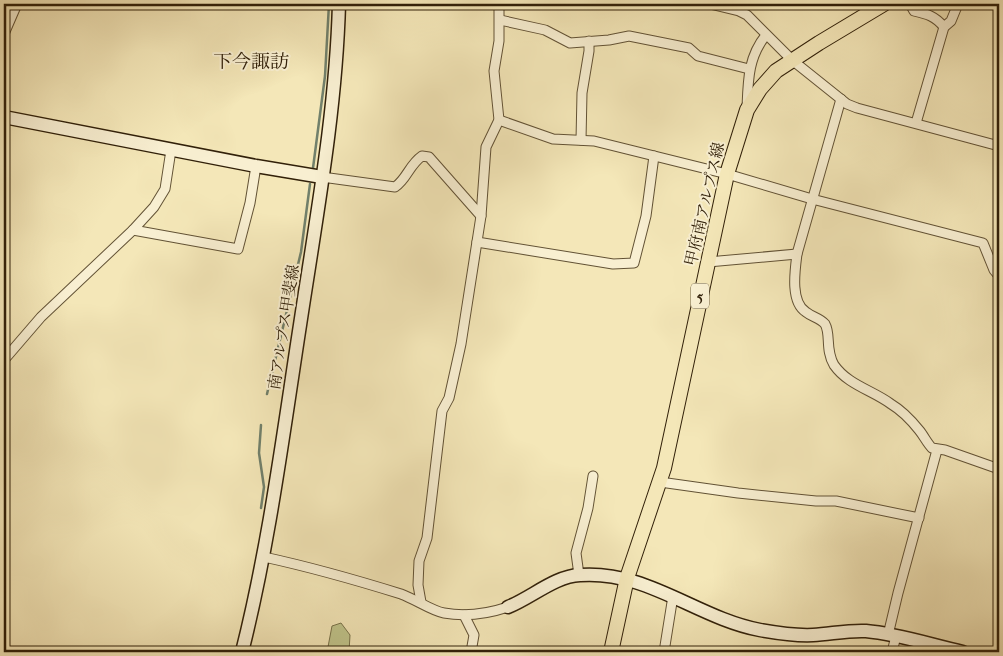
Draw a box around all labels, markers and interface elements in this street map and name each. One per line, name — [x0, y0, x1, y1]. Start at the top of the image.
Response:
district label: 下今諏訪 — [213, 51, 289, 73]
street label: 甲府南アルプス線 — [681, 140, 728, 268]
street label: 南アルプス甲斐線 — [264, 263, 303, 391]
road number: 5 — [691, 284, 709, 308]

